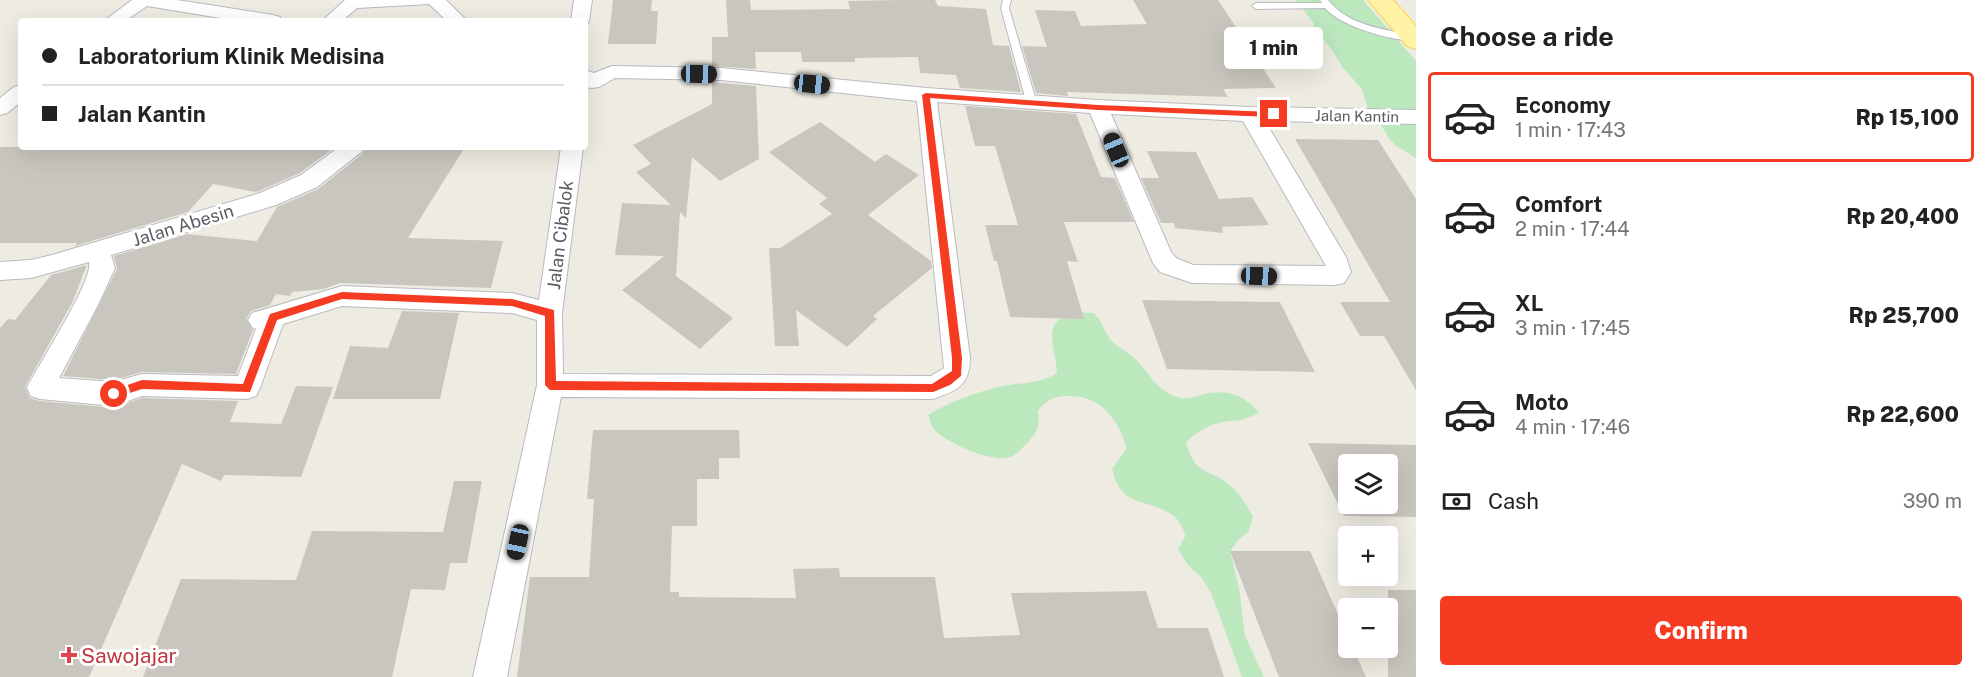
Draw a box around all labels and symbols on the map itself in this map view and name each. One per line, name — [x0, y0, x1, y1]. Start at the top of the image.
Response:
callout: 1 min — [1224, 27, 1324, 69]
car — [681, 65, 717, 83]
car — [793, 73, 831, 95]
route end — [1260, 100, 1287, 127]
street label: Jalan Kantin — [1315, 107, 1399, 125]
car — [1101, 130, 1131, 170]
street label: Jalan Cibalok — [543, 179, 577, 291]
street label: Jalan Abesin — [130, 200, 236, 250]
car — [1241, 266, 1277, 286]
route start — [100, 380, 127, 407]
car — [505, 523, 531, 561]
place label: Sawojajar — [81, 643, 177, 668]
marker: Sawojajar — [62, 648, 76, 662]

